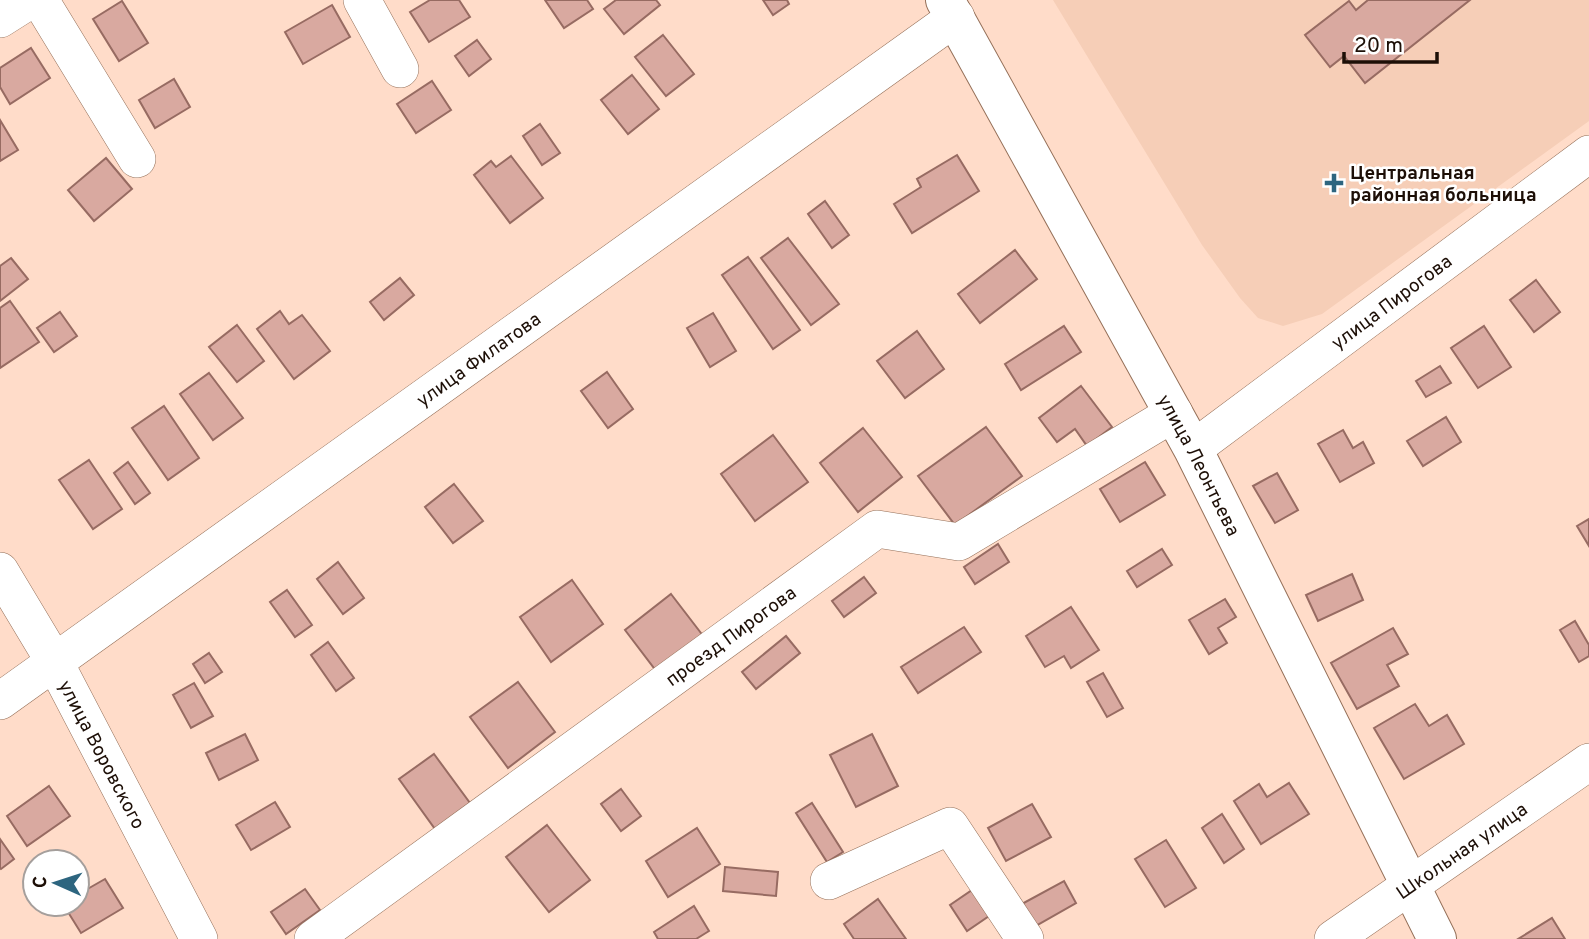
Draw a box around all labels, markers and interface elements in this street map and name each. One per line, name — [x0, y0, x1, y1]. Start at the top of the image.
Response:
scale bar — [1344, 21, 1437, 65]
text: 20 m — [1354, 33, 1403, 60]
place label: Центральная районная больница — [1350, 162, 1537, 208]
marker: Центральная районная больница — [1324, 173, 1344, 193]
street label: улица Пирогова — [1327, 250, 1457, 356]
street label: улица Филатова — [412, 308, 546, 413]
street label: улица Леонтьева — [1151, 391, 1244, 540]
street label: проезд Пирогова — [661, 582, 802, 693]
street label: улица Воровского — [52, 677, 149, 834]
street label: Школьная улица — [1392, 798, 1533, 906]
north arrow — [21, 848, 91, 918]
text: С — [29, 876, 53, 889]

